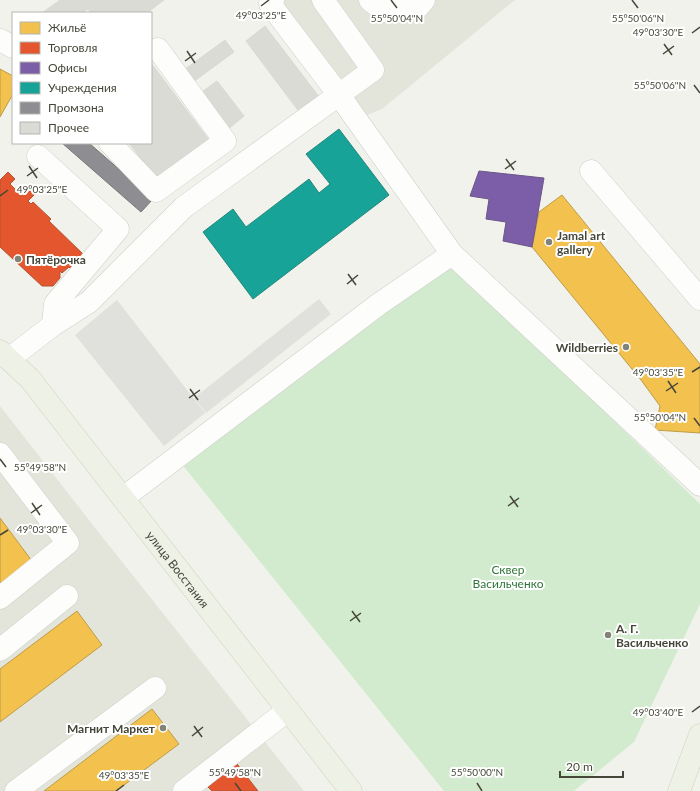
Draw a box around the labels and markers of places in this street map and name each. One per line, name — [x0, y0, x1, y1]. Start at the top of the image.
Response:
place label: Jamal art gallery — [557, 228, 606, 257]
marker: Jamal art gallery — [544, 237, 554, 247]
place label: Пятёрочка — [26, 252, 86, 267]
marker: Пятёрочка — [13, 254, 23, 264]
place label: Wildberries — [556, 340, 618, 355]
marker: Wildberries — [621, 342, 631, 352]
place label: А. Г. Васильченко — [615, 621, 688, 650]
marker: А. Г. Васильченко — [603, 630, 613, 640]
place label: Магнит Маркет — [67, 721, 156, 736]
marker: Магнит Маркет — [158, 723, 168, 733]

